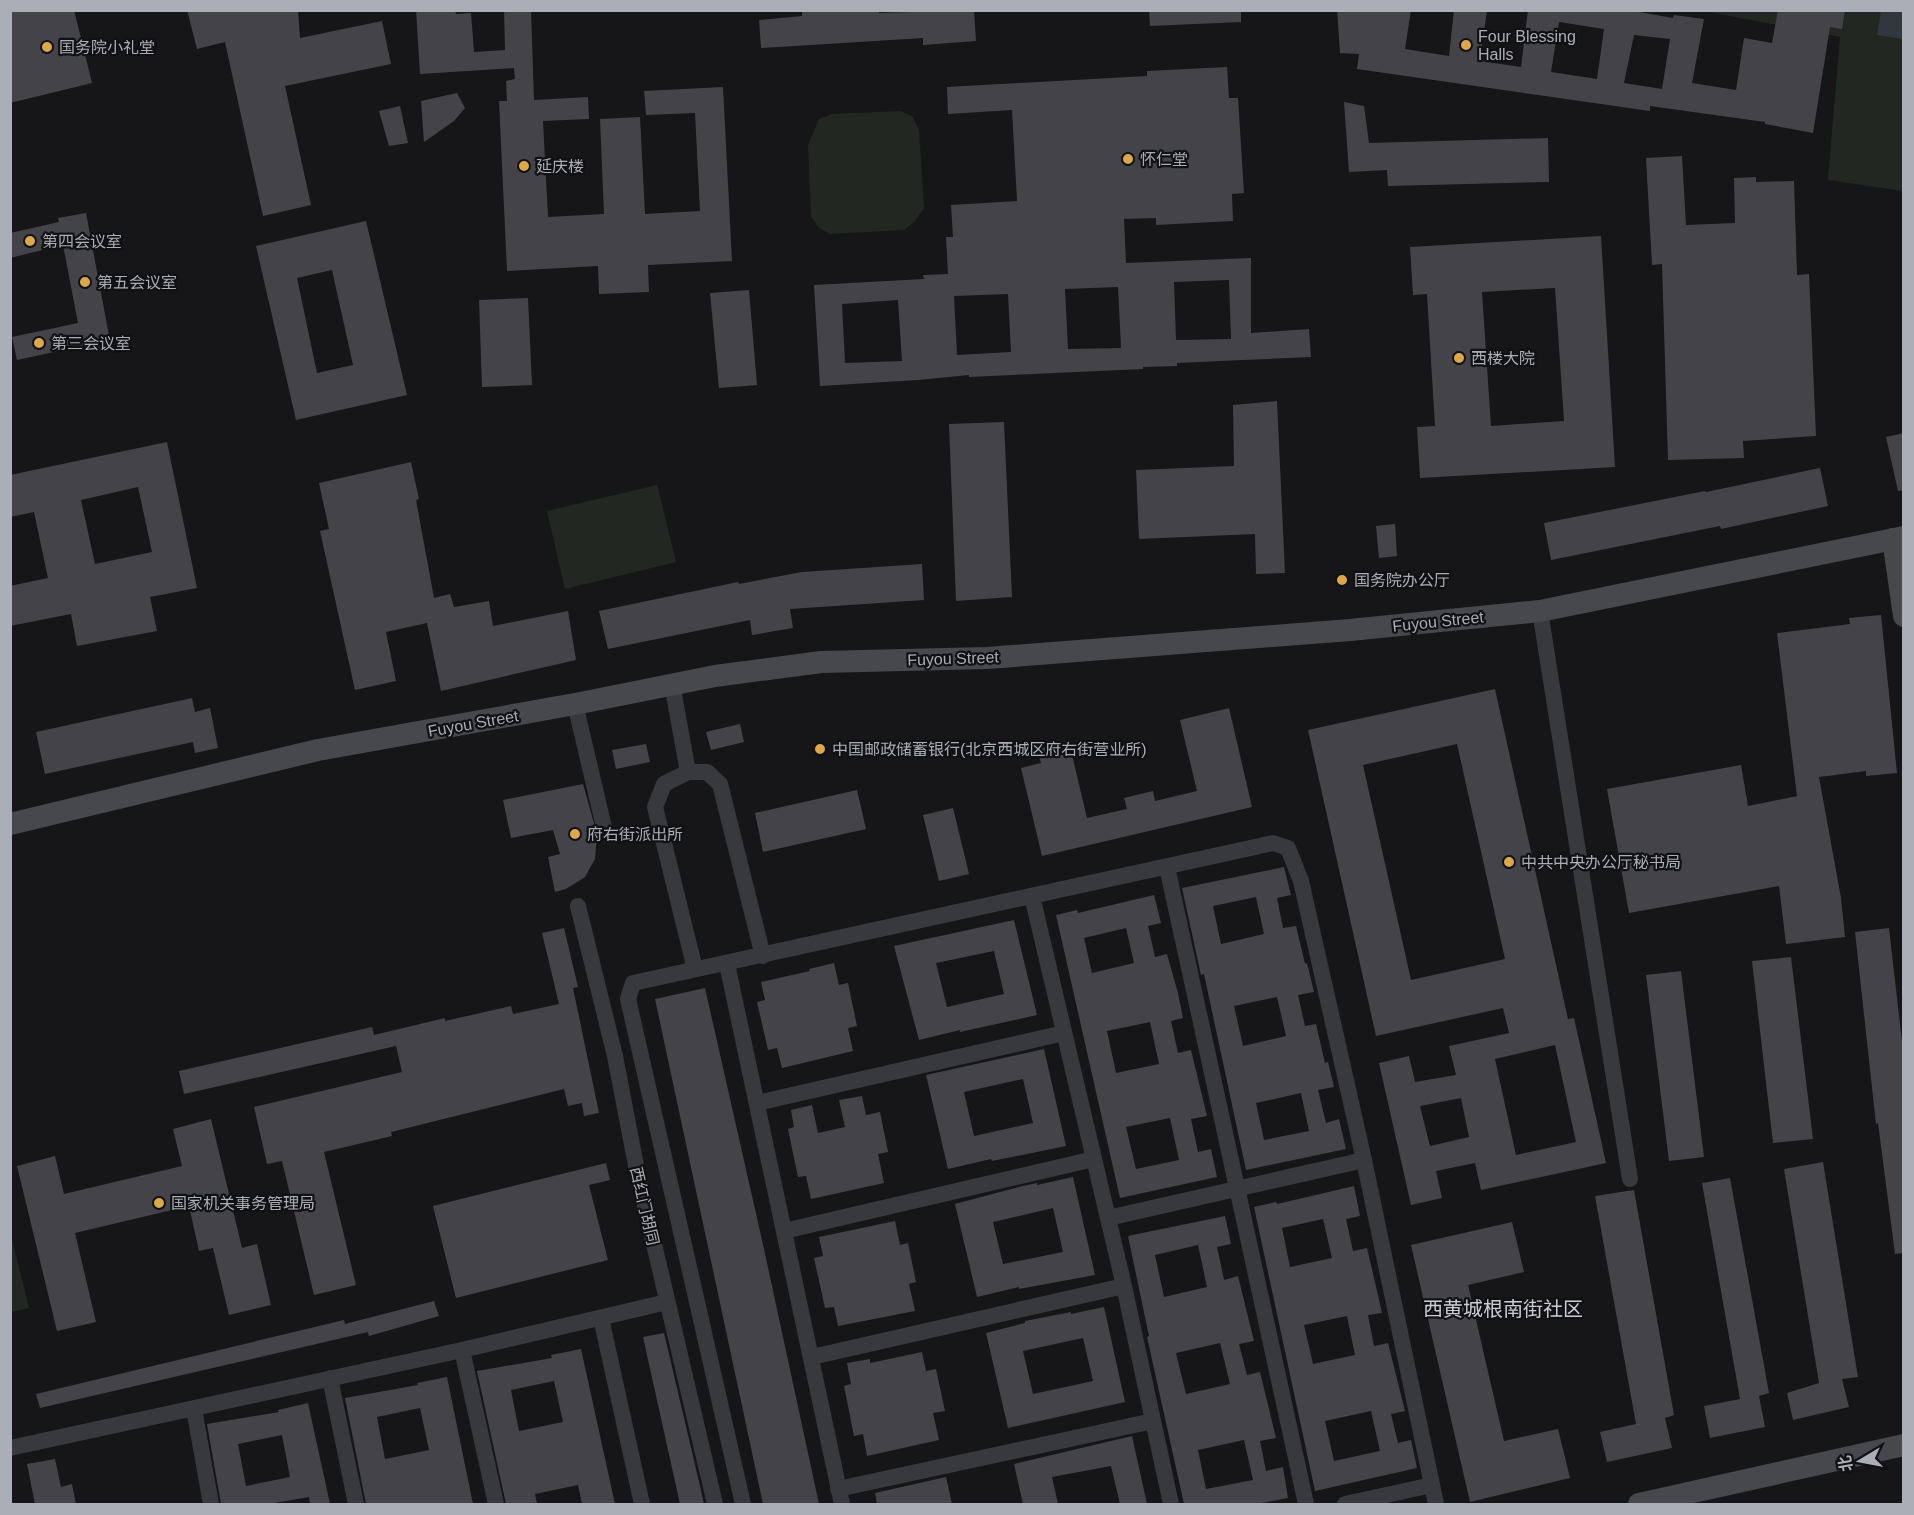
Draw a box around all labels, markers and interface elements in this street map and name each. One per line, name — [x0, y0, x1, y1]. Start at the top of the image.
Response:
place label: Four Blessing Halls — [1478, 28, 1576, 63]
marker: Four Blessing Halls — [1459, 38, 1473, 52]
place label: 国务院小礼堂 — [59, 39, 155, 56]
marker: 国务院小礼堂 — [40, 40, 54, 54]
place label: 怀仁堂 — [1140, 151, 1188, 168]
marker: 怀仁堂 — [1121, 152, 1135, 166]
place label: 延庆楼 — [536, 158, 584, 175]
marker: 延庆楼 — [517, 159, 531, 173]
place label: 第四会议室 — [42, 233, 122, 250]
marker: 第四会议室 — [23, 234, 37, 248]
place label: 第五会议室 — [97, 274, 177, 291]
marker: 第五会议室 — [78, 275, 92, 289]
place label: 第三会议室 — [51, 335, 131, 352]
marker: 第三会议室 — [32, 336, 46, 350]
place label: 西楼大院 — [1471, 350, 1535, 367]
marker: 西楼大院 — [1452, 351, 1466, 365]
place label: 国务院办公厅 — [1354, 572, 1450, 589]
marker: 国务院办公厅 — [1335, 573, 1349, 587]
street label: Fuyou Street — [1392, 608, 1485, 635]
street label: Fuyou Street — [907, 648, 1000, 669]
street label: Fuyou Street — [427, 707, 520, 740]
place label: 中国邮政储蓄银行(北京西城区府右街营业所) — [832, 741, 1147, 758]
marker: 中国邮政储蓄银行(北京西城区府右街营业所) — [813, 742, 827, 756]
place label: 府右街派出所 — [587, 826, 683, 843]
marker: 府右街派出所 — [568, 827, 582, 841]
place label: 中共中央办公厅秘书局 — [1521, 854, 1681, 871]
marker: 中共中央办公厅秘书局 — [1502, 855, 1516, 869]
street label: 西红门胡同 — [627, 1165, 662, 1247]
place label: 国家机关事务管理局 — [171, 1195, 315, 1212]
marker: 国家机关事务管理局 — [152, 1196, 166, 1210]
district label: 西黄城根南街社区 — [1423, 1298, 1583, 1320]
north arrow — [1830, 1431, 1890, 1491]
text: 北 — [1836, 1454, 1855, 1473]

